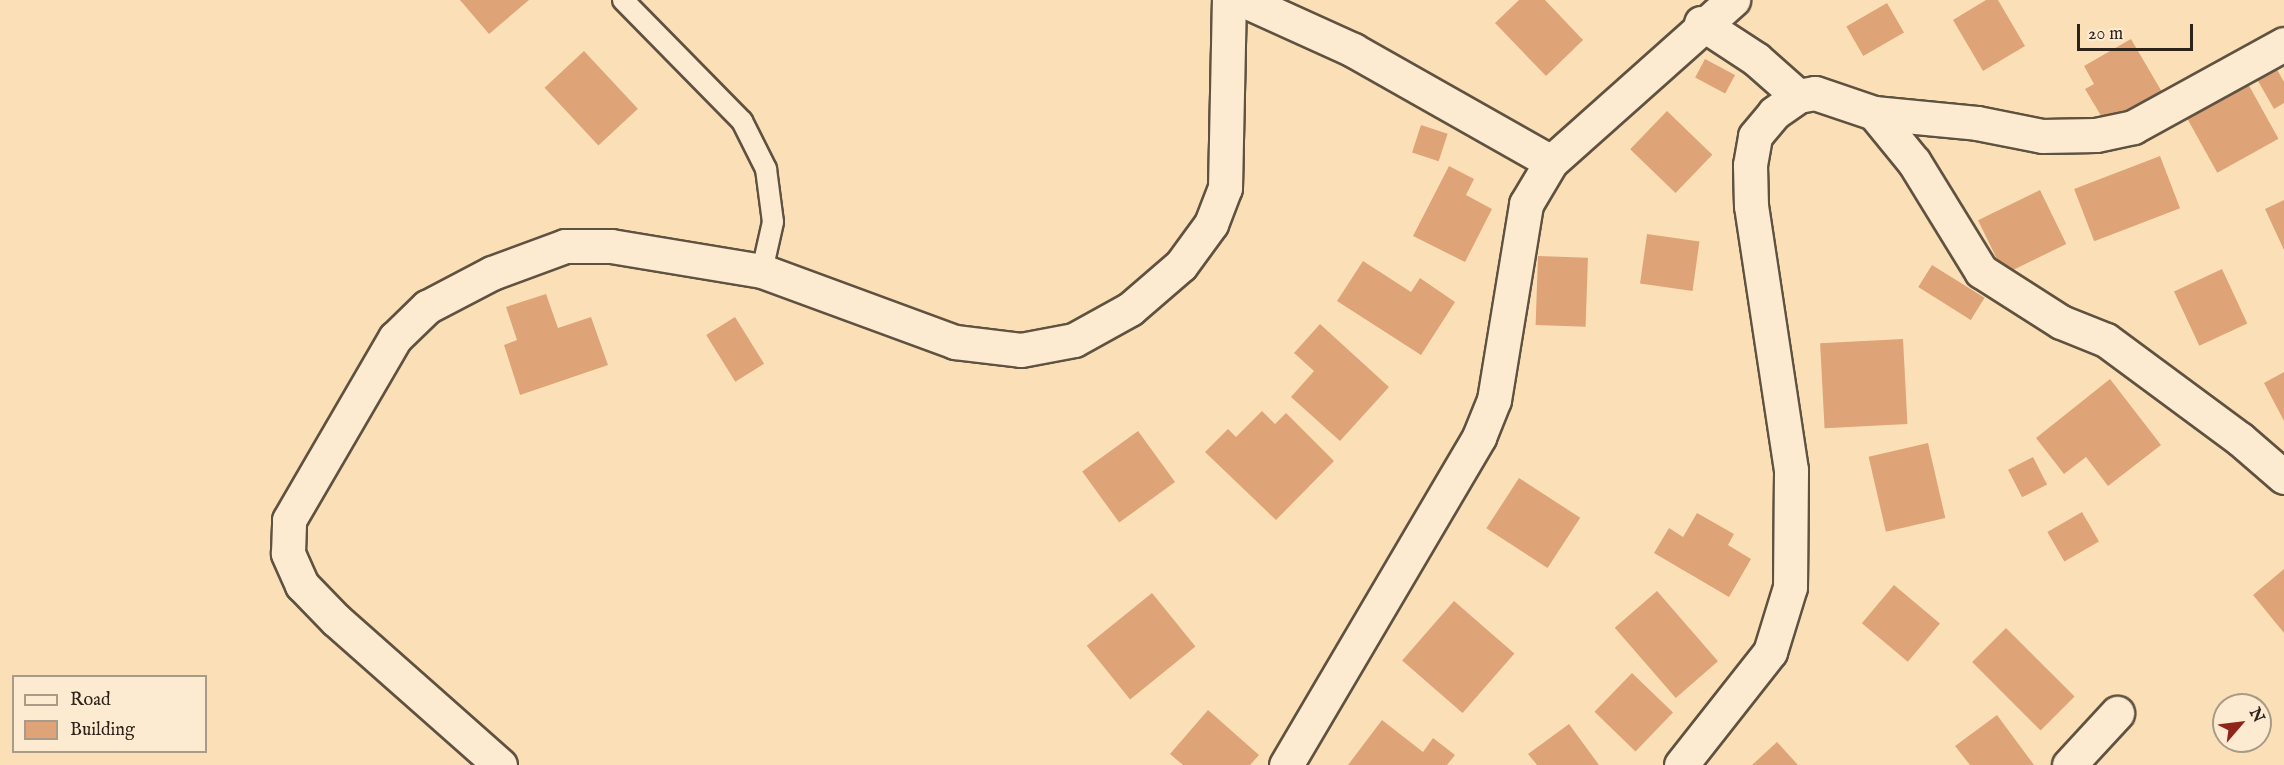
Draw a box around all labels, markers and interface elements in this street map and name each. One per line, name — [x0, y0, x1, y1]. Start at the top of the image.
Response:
scale bar — [2080, 12, 2196, 50]
text: 20 m — [2088, 23, 2123, 46]
legend — [12, 675, 207, 753]
text: Road — [70, 689, 111, 712]
north arrow — [2212, 693, 2272, 753]
text: N — [2244, 705, 2268, 726]
text: Building — [70, 719, 135, 742]

